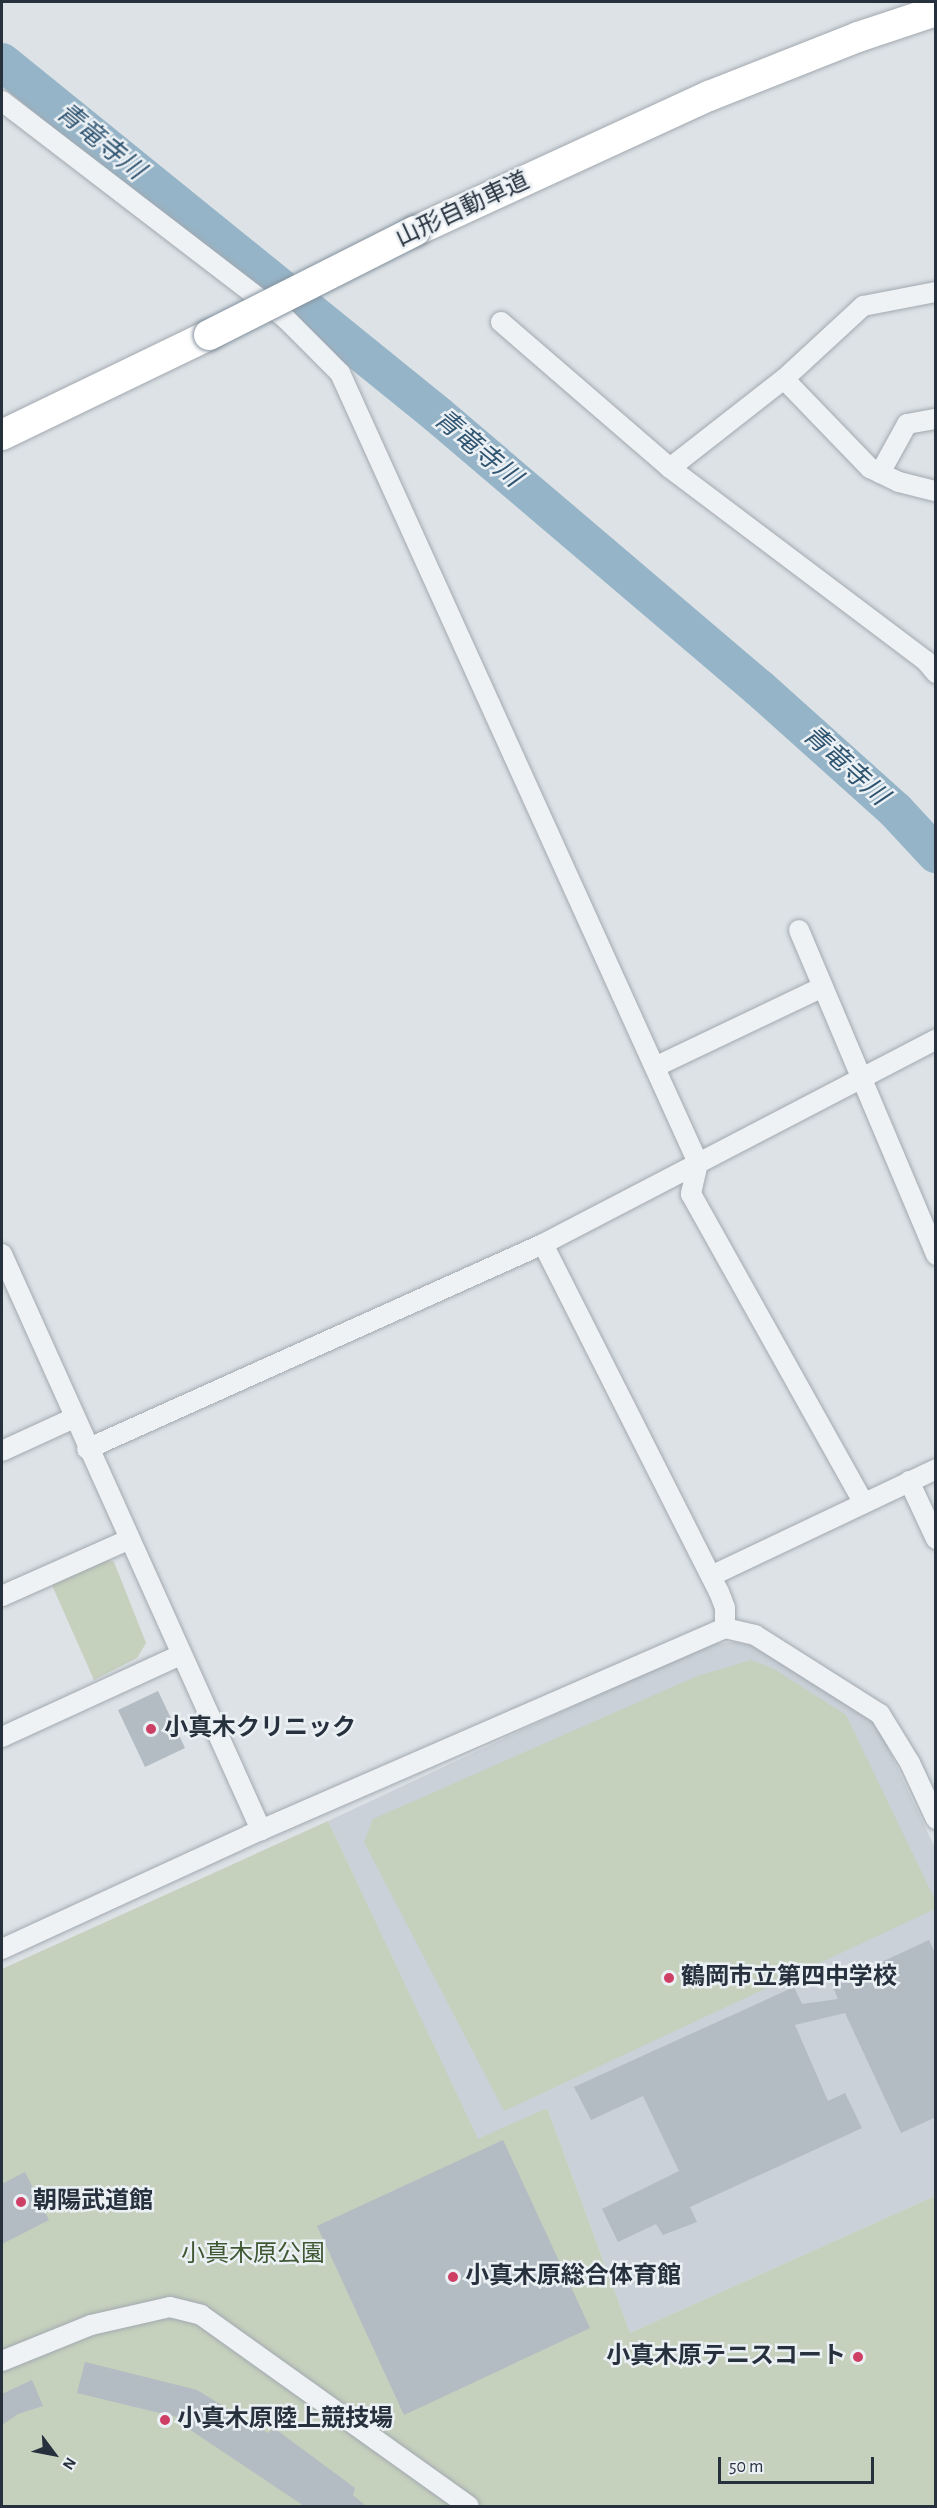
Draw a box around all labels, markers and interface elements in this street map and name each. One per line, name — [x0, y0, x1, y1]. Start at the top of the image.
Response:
water label: 青竜寺川 — [50, 97, 150, 187]
street label: 山形自動車道 — [392, 167, 534, 253]
water label: 青竜寺川 — [427, 404, 527, 494]
water label: 青竜寺川 — [796, 720, 894, 812]
place label: 小真木クリニック — [164, 1715, 356, 1743]
marker: 小真木クリニック — [142, 1720, 160, 1738]
place label: 鶴岡市立第四中学校 — [681, 1964, 897, 1992]
marker: 鶴岡市立第四中学校 — [662, 1971, 676, 1985]
place label: 朝陽武道館 — [33, 2188, 153, 2216]
marker: 朝陽武道館 — [14, 2195, 28, 2209]
park label: 小真木原公園 — [181, 2241, 325, 2269]
place label: 小真木原総合体育館 — [465, 2263, 681, 2291]
marker: 小真木原総合体育館 — [446, 2270, 460, 2284]
place label: 小真木原テニスコート — [606, 2343, 846, 2371]
marker: 小真木原テニスコート — [851, 2350, 865, 2364]
place label: 小真木原陸上競技場 — [177, 2406, 393, 2434]
marker: 小真木原陸上競技場 — [158, 2413, 172, 2427]
north arrow — [24, 2424, 84, 2484]
scale bar — [721, 2445, 877, 2483]
text: N — [60, 2455, 79, 2472]
text: 50 m — [729, 2458, 763, 2476]

